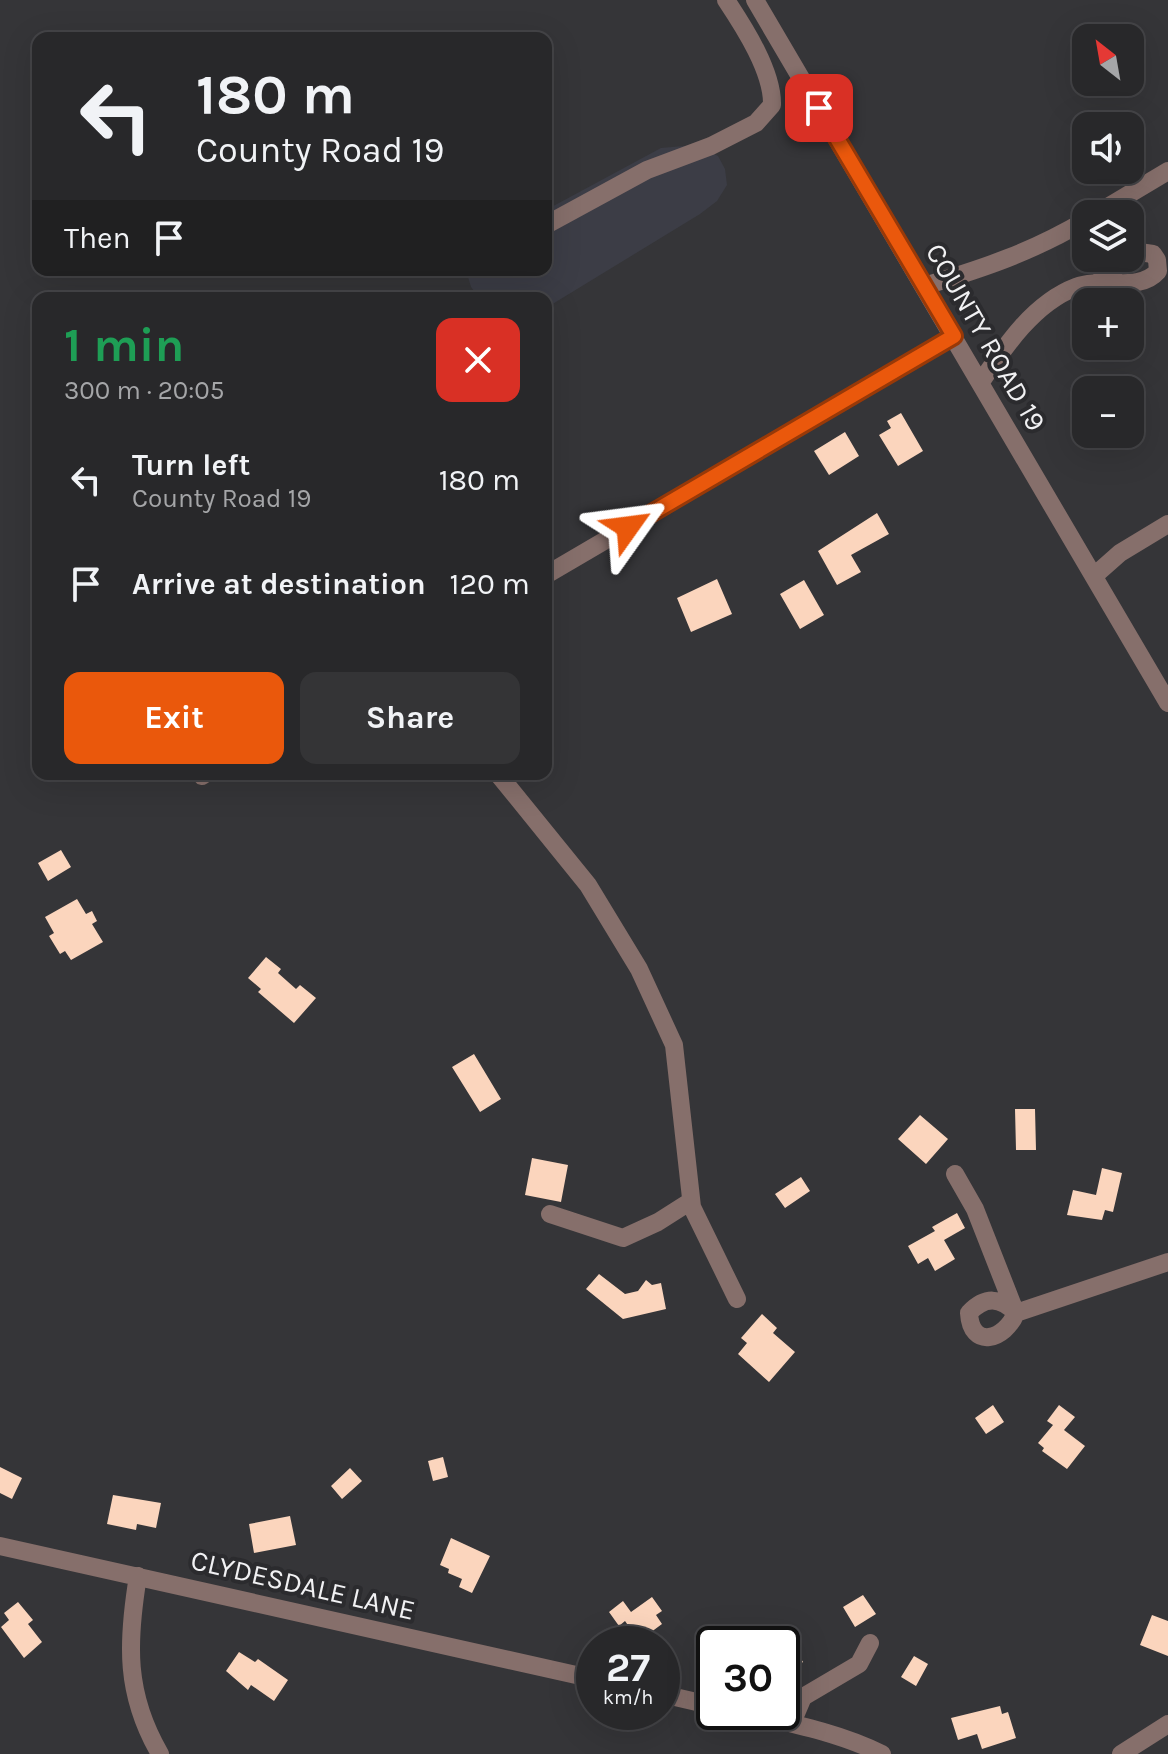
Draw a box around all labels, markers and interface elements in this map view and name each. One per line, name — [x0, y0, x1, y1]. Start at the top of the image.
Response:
north arrow — [1072, 24, 1144, 96]
map controls — [1072, 24, 1144, 448]
text: 180 m — [196, 62, 355, 127]
icon: left — [64, 64, 168, 168]
pin — [785, 74, 853, 142]
icon: arrive — [797, 86, 841, 130]
button: sound — [1072, 112, 1144, 184]
text: County Road 19 — [196, 129, 444, 171]
button: layers — [1072, 200, 1144, 272]
icon: arrive — [147, 216, 191, 260]
text: Then — [64, 220, 131, 256]
street label: COUNTY ROAD 19 — [919, 238, 1053, 436]
button: + — [1072, 288, 1144, 360]
text: 1 min — [64, 317, 184, 373]
button: close — [436, 318, 520, 402]
text: 300 m · 20:05 — [64, 375, 224, 406]
button: − — [1072, 376, 1144, 448]
text: Turn left — [132, 447, 250, 483]
icon: left — [64, 458, 108, 502]
text: 180 m — [439, 462, 520, 498]
text: County Road 19 — [132, 483, 311, 514]
position arrow — [586, 485, 670, 569]
icon: arrive — [64, 562, 108, 606]
text: Arrive at destination — [132, 566, 426, 602]
text: 120 m — [450, 566, 530, 602]
button: Exit — [64, 672, 284, 764]
button: Share — [300, 672, 520, 764]
street label: CLYDESDALE LANE — [188, 1543, 418, 1627]
speed limit sign: 30 — [696, 1626, 800, 1730]
text: 27 — [606, 1644, 650, 1691]
text: km/h — [603, 1686, 653, 1709]

